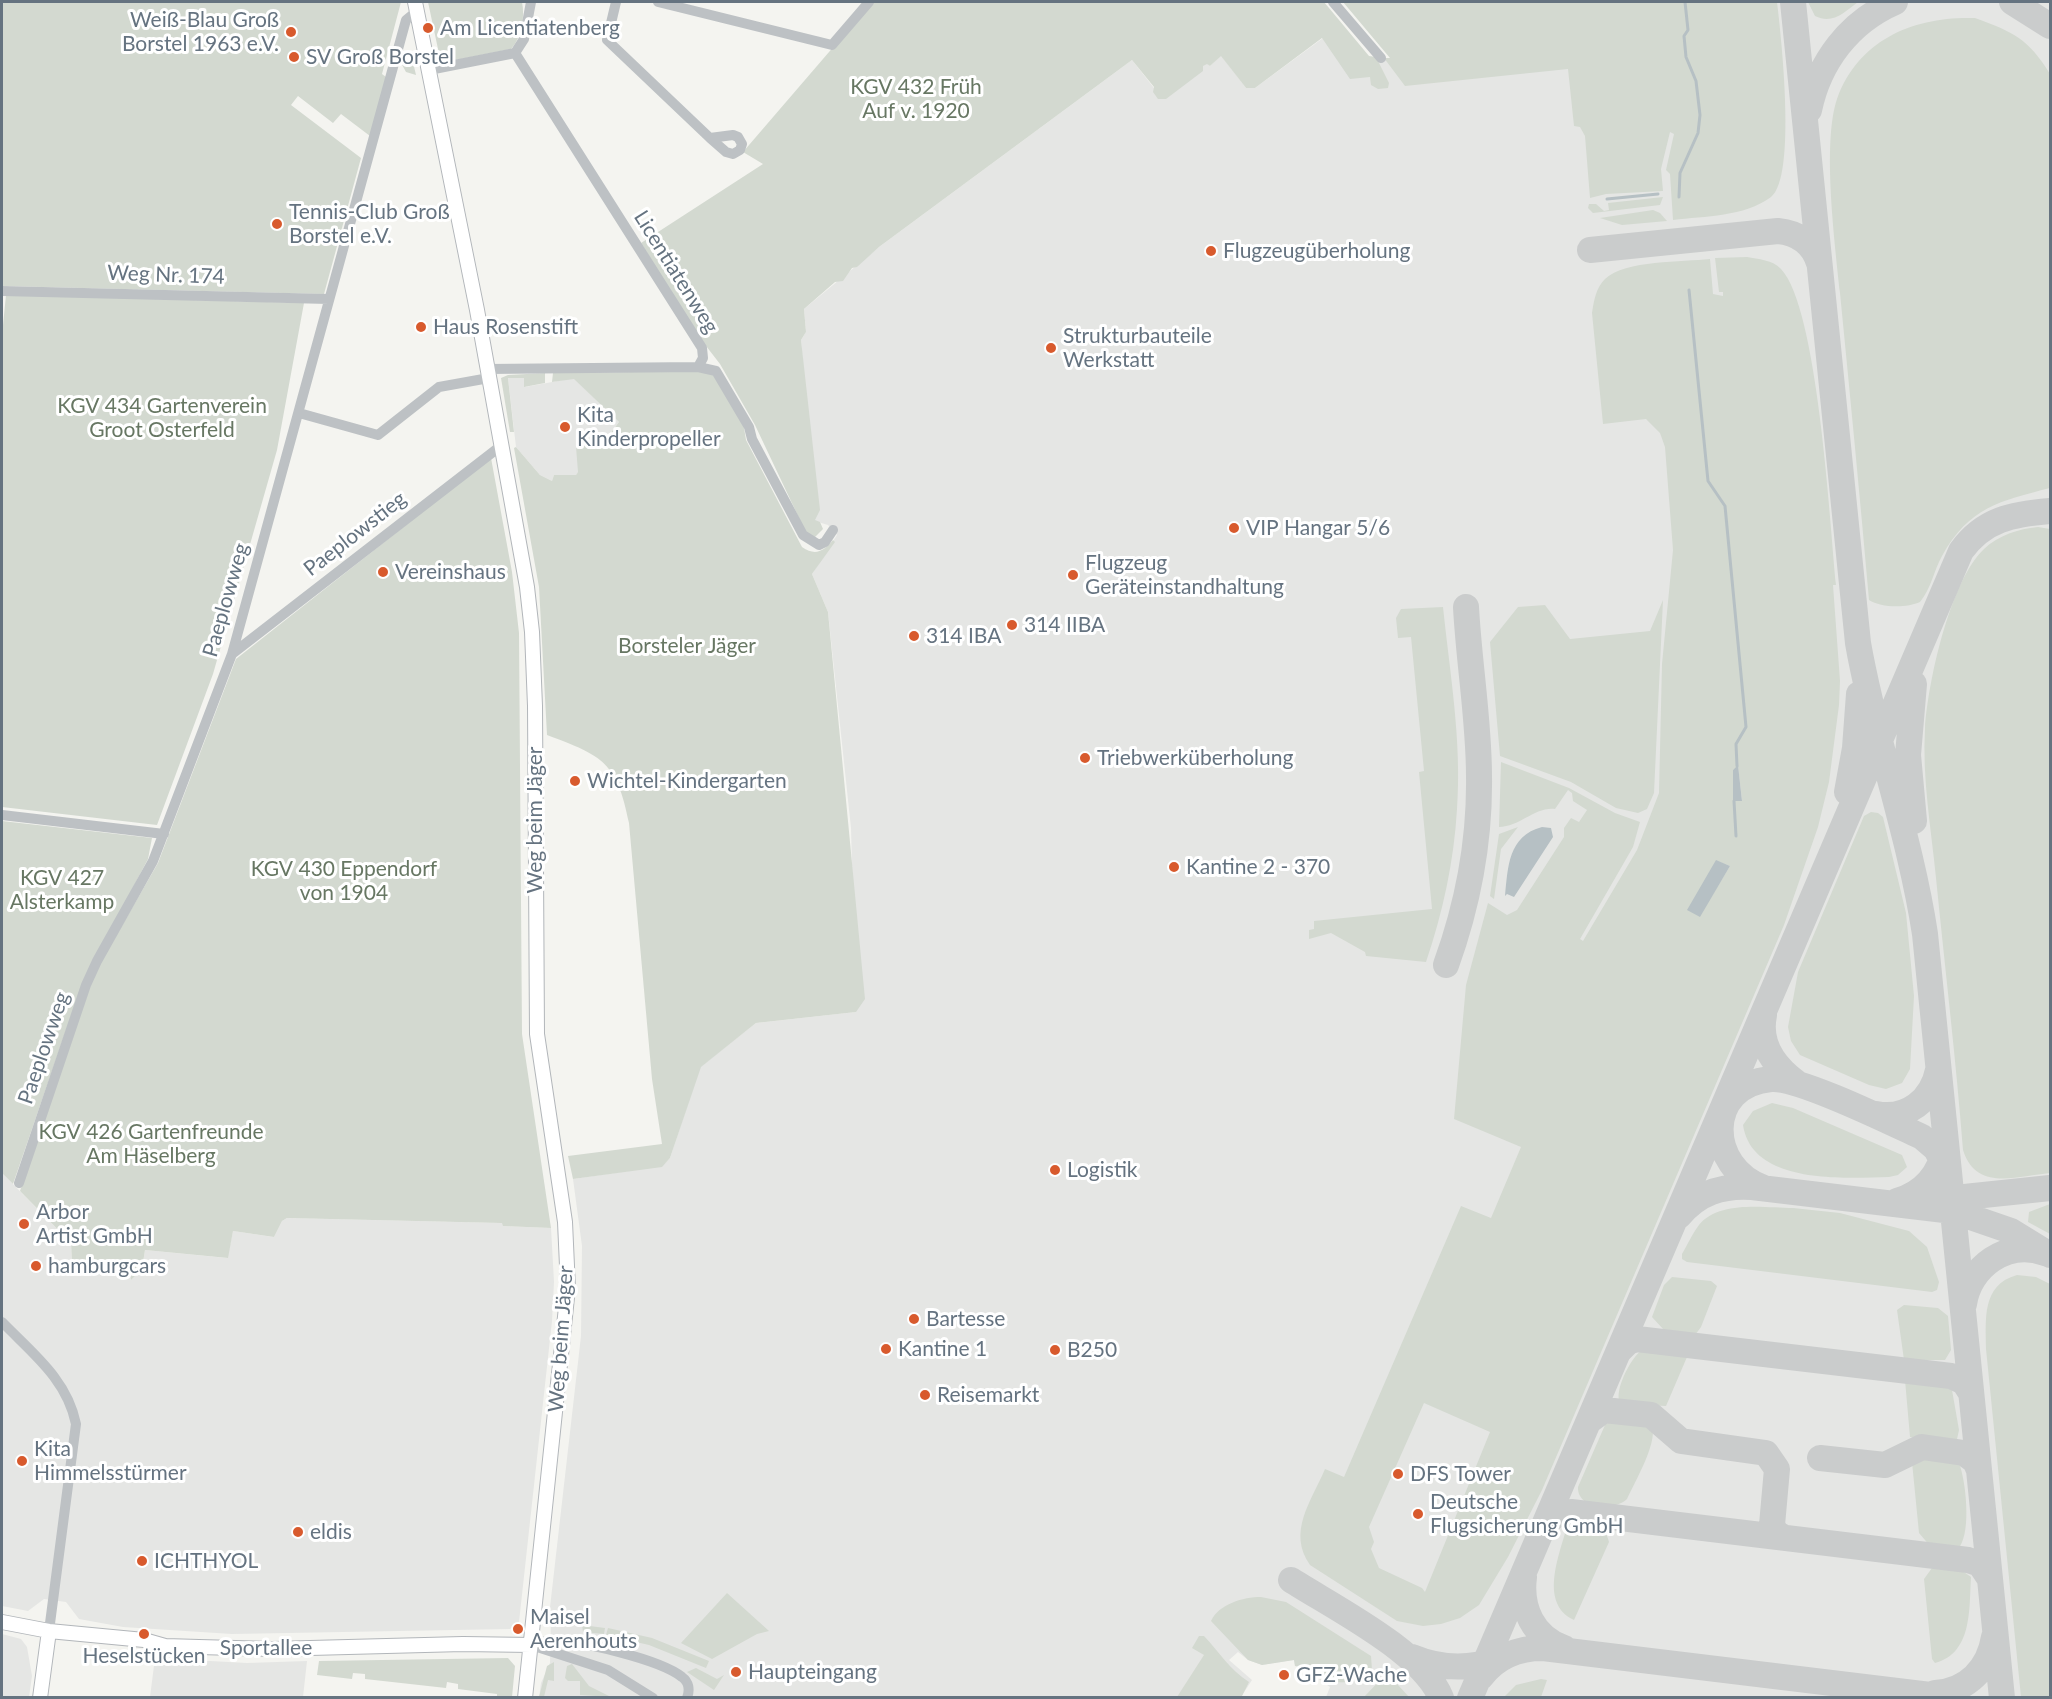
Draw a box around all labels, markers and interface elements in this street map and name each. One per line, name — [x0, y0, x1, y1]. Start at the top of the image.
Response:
place label: Weiß-Blau Groß Borstel 1963 e.V. — [122, 7, 279, 57]
place label: Am Licentiatenberg — [440, 15, 620, 41]
marker: Am Licentiatenberg — [421, 21, 435, 35]
marker: Weiß-Blau Groß Borstel 1963 e.V. — [284, 25, 298, 39]
place label: SV Groß Borstel — [306, 44, 454, 70]
marker: SV Groß Borstel — [287, 50, 301, 64]
park label: KGV 432 Früh Auf v. 1920 — [850, 74, 982, 124]
place label: Tennis-Club Groß Borstel e.V. — [289, 199, 450, 249]
street label: Licentiatenweg — [628, 206, 724, 338]
marker: Tennis-Club Groß Borstel e.V. — [270, 217, 284, 231]
place label: Flugzeugüberholung — [1223, 238, 1410, 264]
marker: Flugzeugüberholung — [1204, 244, 1218, 258]
street label: Weg Nr. 174 — [107, 260, 225, 290]
place label: Haus Rosenstift — [433, 314, 578, 340]
marker: Haus Rosenstift — [414, 320, 428, 334]
place label: Strukturbauteile Werkstatt — [1063, 323, 1212, 373]
marker: Strukturbauteile Werkstatt — [1044, 341, 1058, 355]
park label: KGV 434 Gartenverein Groot Osterfeld — [57, 393, 267, 443]
place label: Kita Kinderpropeller — [577, 402, 721, 452]
marker: Kita Kinderpropeller — [558, 420, 572, 434]
street label: Paeplowstieg — [299, 486, 411, 582]
place label: VIP Hangar 5/6 — [1246, 515, 1390, 541]
marker: VIP Hangar 5/6 — [1227, 521, 1241, 535]
street label: Paeplowweg — [198, 540, 254, 660]
place label: Flugzeug Geräteinstandhaltung — [1085, 550, 1284, 600]
place label: Vereinshaus — [395, 559, 506, 585]
marker: Vereinshaus — [376, 565, 390, 579]
marker: Flugzeug Geräteinstandhaltung — [1066, 568, 1080, 582]
place label: 314 IIBA — [1024, 612, 1105, 638]
marker: 314 IIBA — [1005, 618, 1019, 632]
place label: 314 IBA — [926, 623, 1001, 649]
marker: 314 IBA — [907, 629, 921, 643]
park label: Borsteler Jäger — [618, 633, 756, 659]
place label: Triebwerküberholung — [1097, 745, 1293, 771]
street label: Weg beim Jäger — [522, 747, 548, 893]
marker: Triebwerküberholung — [1078, 751, 1092, 765]
place label: Wichtel-Kindergarten — [587, 768, 787, 794]
marker: Wichtel-Kindergarten — [568, 774, 582, 788]
place label: Kantine 2 - 370 — [1186, 854, 1330, 880]
park label: KGV 430 Eppendorf von 1904 — [251, 856, 437, 906]
marker: Kantine 2 - 370 — [1167, 860, 1181, 874]
park label: KGV 427 Alsterkamp — [10, 865, 114, 915]
street label: Paeplowweg — [13, 989, 75, 1107]
park label: KGV 426 Gartenfreunde Am Häselberg — [38, 1119, 264, 1169]
place label: Logistik — [1067, 1157, 1138, 1183]
marker: Logistik — [1048, 1163, 1062, 1177]
place label: Arbor Artist GmbH — [36, 1199, 153, 1249]
marker: Arbor Artist GmbH — [17, 1217, 31, 1231]
place label: hamburgcars — [48, 1253, 166, 1279]
marker: hamburgcars — [29, 1259, 43, 1273]
street label: Weg beim Jäger — [543, 1265, 579, 1413]
place label: Bartesse — [926, 1306, 1005, 1332]
marker: Bartesse — [907, 1312, 921, 1326]
place label: Kantine 1 — [898, 1336, 987, 1362]
place label: B250 — [1067, 1337, 1117, 1363]
marker: Kantine 1 — [879, 1342, 893, 1356]
marker: B250 — [1048, 1343, 1062, 1357]
place label: Reisemarkt — [937, 1382, 1039, 1408]
marker: Reisemarkt — [918, 1388, 932, 1402]
place label: Kita Himmelsstürmer — [34, 1436, 187, 1486]
marker: Kita Himmelsstürmer — [15, 1454, 29, 1468]
place label: DFS Tower — [1410, 1461, 1511, 1487]
marker: DFS Tower — [1391, 1467, 1405, 1481]
place label: Deutsche Flugsicherung GmbH — [1430, 1489, 1624, 1539]
marker: Deutsche Flugsicherung GmbH — [1411, 1507, 1425, 1521]
place label: eldis — [310, 1519, 352, 1545]
marker: eldis — [291, 1525, 305, 1539]
place label: ICHTHYOL — [154, 1548, 258, 1574]
marker: ICHTHYOL — [135, 1554, 149, 1568]
place label: Maisel Aerenhouts — [530, 1604, 637, 1654]
marker: Maisel Aerenhouts — [511, 1622, 525, 1636]
marker: Heselstücken — [137, 1627, 151, 1641]
street label: Sportallee — [220, 1635, 312, 1661]
place label: Heselstücken — [82, 1643, 206, 1669]
place label: Haupteingang — [748, 1659, 877, 1685]
place label: GFZ-Wache — [1296, 1662, 1407, 1688]
marker: Haupteingang — [729, 1665, 743, 1679]
marker: GFZ-Wache — [1277, 1668, 1291, 1682]

